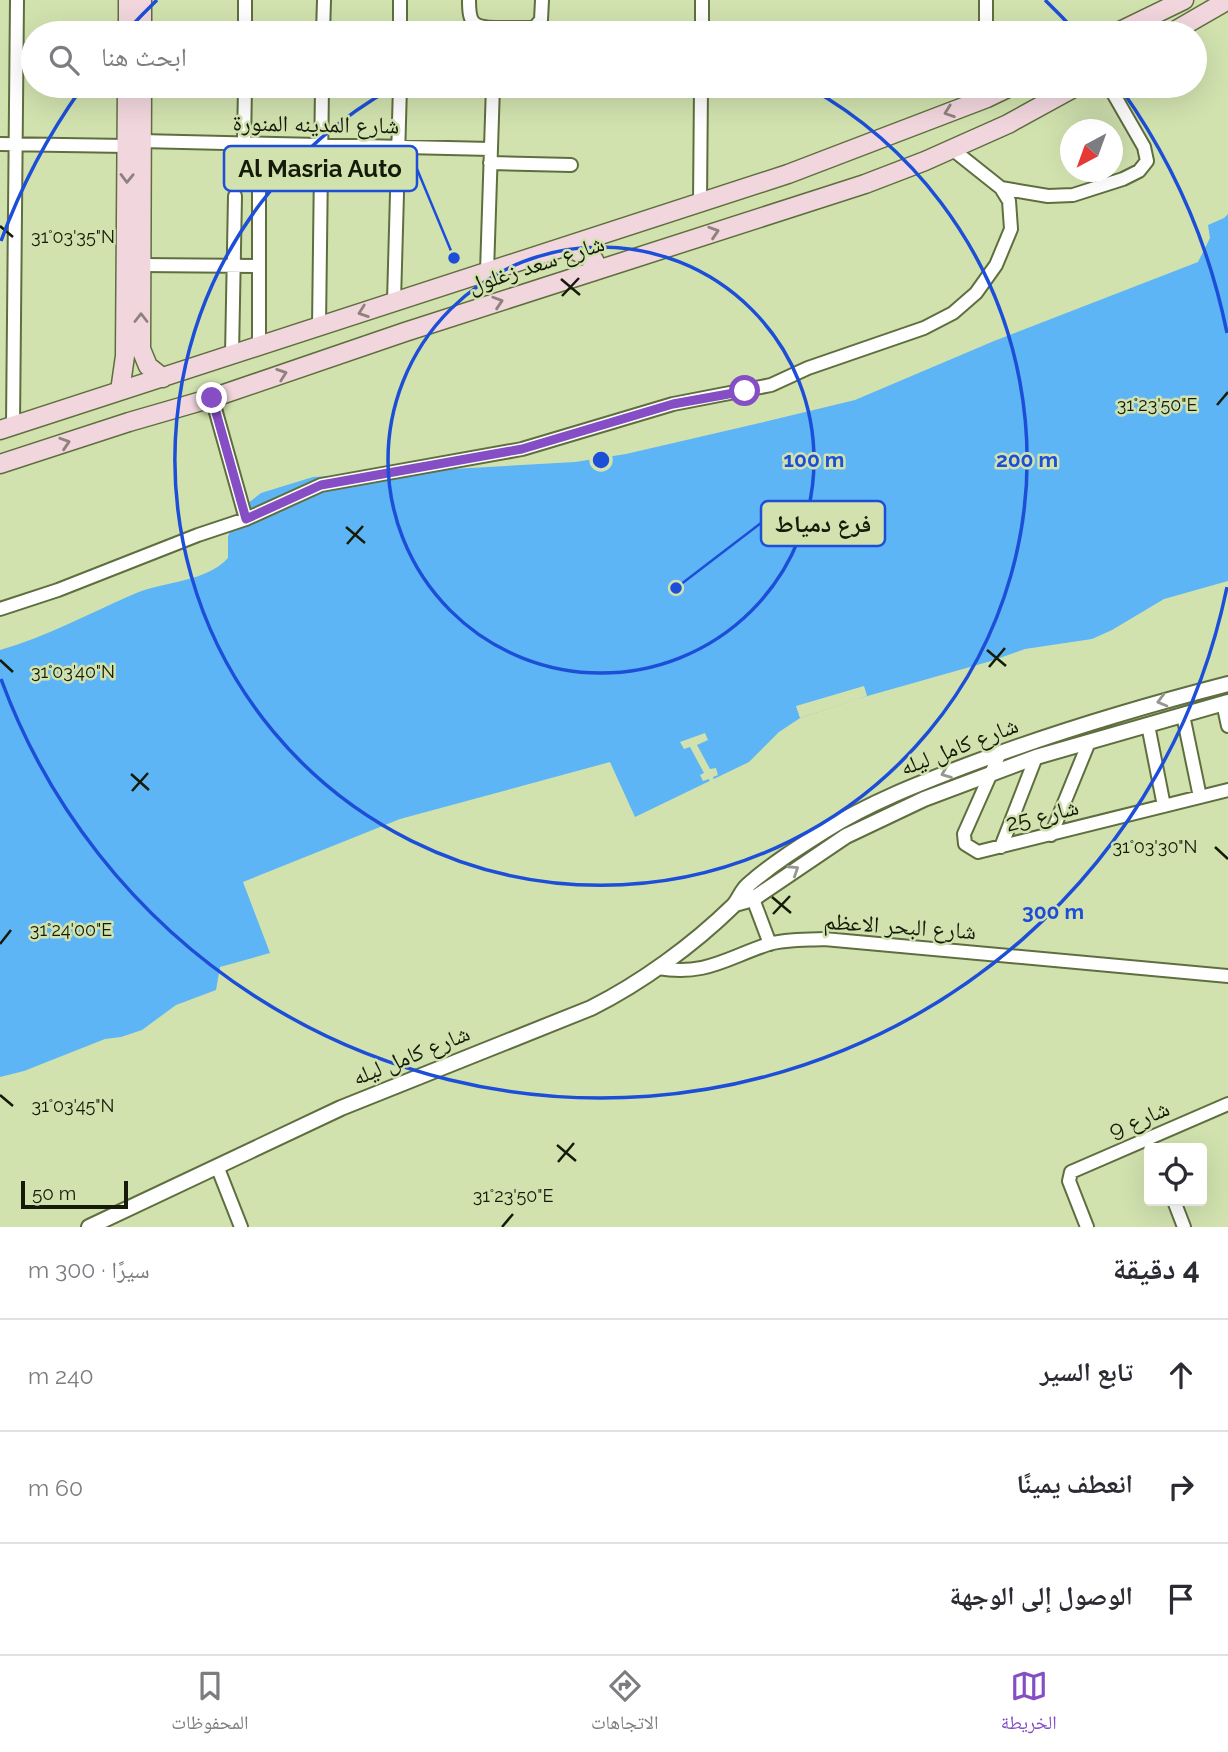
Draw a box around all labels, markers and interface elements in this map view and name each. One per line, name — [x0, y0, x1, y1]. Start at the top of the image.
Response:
search box — [21, 21, 1207, 98]
icon: search — [45, 41, 83, 79]
text: ابحث هنا — [101, 42, 187, 72]
one-way arrow — [943, 104, 955, 118]
street label: شارع المدينه المنورة — [232, 109, 400, 140]
north arrow — [1060, 119, 1123, 182]
callout: Al Masria Auto — [224, 146, 417, 191]
text: Al Masria Auto — [238, 154, 402, 183]
one-way arrow — [119, 173, 134, 184]
text: 31°03'35"N — [31, 226, 115, 247]
one-way arrow — [708, 226, 720, 241]
street label: شارع سعد زغلول — [464, 229, 608, 300]
one-way arrow — [491, 296, 503, 310]
one-way arrow — [357, 304, 369, 318]
one-way arrow — [133, 312, 149, 323]
one-way arrow — [275, 368, 287, 382]
route start — [729, 375, 760, 406]
route end — [196, 382, 227, 413]
text: 31°23'50"E — [1117, 394, 1197, 415]
one-way arrow — [58, 437, 71, 451]
text: 100 m — [784, 447, 844, 472]
text: 200 m — [996, 447, 1058, 472]
centre of rings — [589, 448, 613, 472]
callout: فرع دمياط — [761, 501, 885, 546]
text: فرع دمياط — [775, 509, 871, 539]
text: 31°03'40"N — [31, 661, 115, 682]
one-way arrow — [1156, 693, 1168, 708]
street label: شارع كامل ليله — [896, 711, 1022, 782]
one-way arrow — [941, 765, 953, 779]
street label: شارع 25 — [1003, 792, 1082, 839]
text: 31°03'30"N — [1112, 836, 1198, 857]
one-way arrow — [786, 866, 799, 879]
text: 300 m — [1022, 899, 1084, 924]
street label: شارع البحر الاعظم — [823, 907, 977, 947]
text: 31°24'00"E — [30, 919, 112, 940]
street label: شارع كامل ليله — [348, 1019, 474, 1092]
street label: شارع 9 — [1104, 1094, 1174, 1145]
text: 31°03'45"N — [32, 1095, 114, 1116]
map controls — [1144, 1143, 1207, 1206]
button: locate — [1144, 1143, 1207, 1206]
scale bar — [21, 1178, 128, 1210]
text: 50 m — [32, 1182, 76, 1204]
text: 31°23'50"E — [473, 1185, 553, 1206]
text: 4 دقيقة — [1113, 1251, 1200, 1286]
text: سيرًا · 300 m — [28, 1256, 150, 1283]
icon: ahead — [1162, 1356, 1200, 1394]
text: تابع السير — [1040, 1357, 1133, 1387]
text: 240 m — [28, 1362, 94, 1389]
icon: right — [1162, 1468, 1200, 1506]
text: انعطف يمينًا — [1016, 1469, 1133, 1499]
text: 60 m — [28, 1474, 83, 1501]
icon: arrive — [1162, 1580, 1200, 1618]
text: الوصول إلى الوجهة — [950, 1581, 1133, 1611]
tab: المحفوظات — [171, 1667, 249, 1741]
tab: الاتجاهات — [591, 1667, 658, 1741]
tab: الخريطة — [1001, 1667, 1057, 1741]

